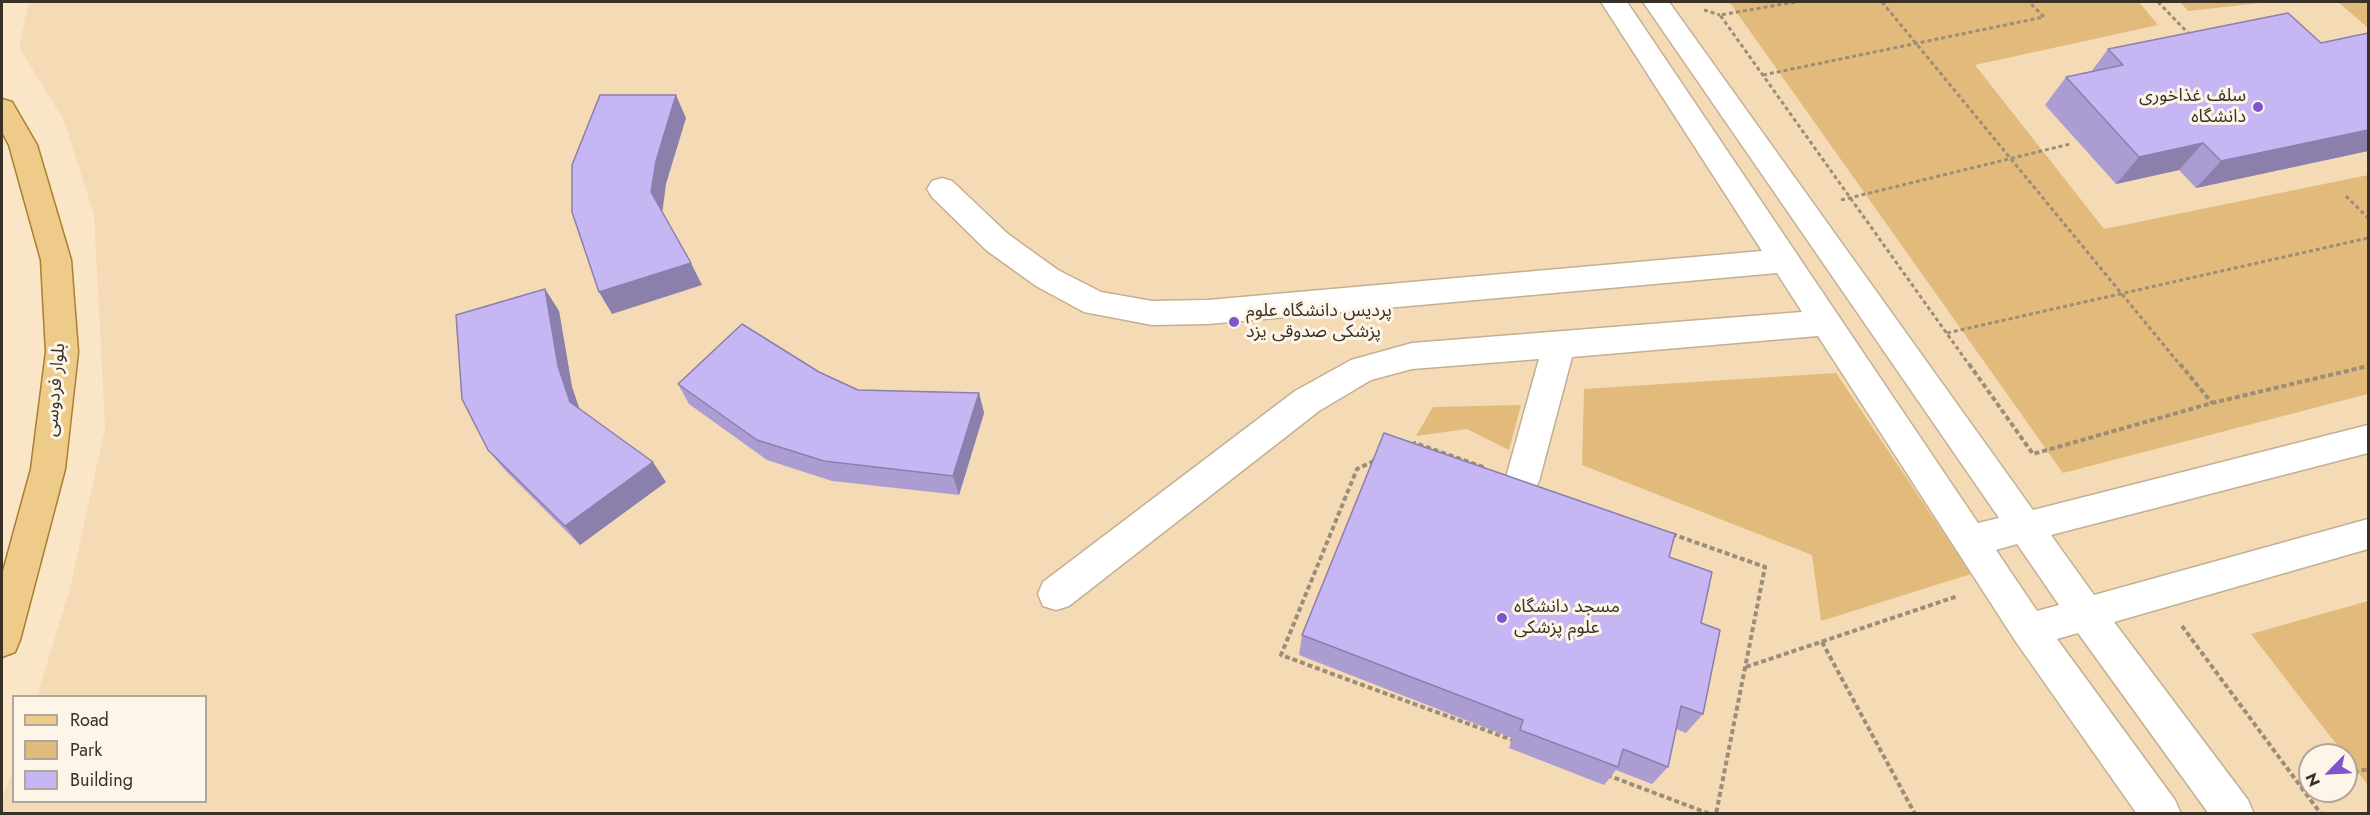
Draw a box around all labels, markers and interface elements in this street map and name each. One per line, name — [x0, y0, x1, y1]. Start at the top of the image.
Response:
place label: سلف غذاخوری دانشگاه — [2139, 86, 2246, 128]
marker: سلف غذاخوری دانشگاه — [2251, 100, 2265, 114]
place label: پردیس دانشگاه علوم پزشکی صدوقی یزد — [1246, 301, 1392, 344]
marker: پردیس دانشگاه علوم پزشکی صدوقی یزد — [1227, 315, 1241, 329]
street label: بلوار فردوسی — [41, 342, 71, 438]
place label: مسجد دانشگاه علوم پزشکی — [1514, 597, 1620, 640]
marker: مسجد دانشگاه علوم پزشکی — [1495, 611, 1509, 625]
legend — [12, 695, 207, 803]
text: Road — [70, 707, 109, 733]
text: Park — [70, 737, 102, 763]
north arrow — [2298, 743, 2358, 803]
text: Building — [70, 767, 133, 793]
text: N — [2300, 769, 2326, 790]

